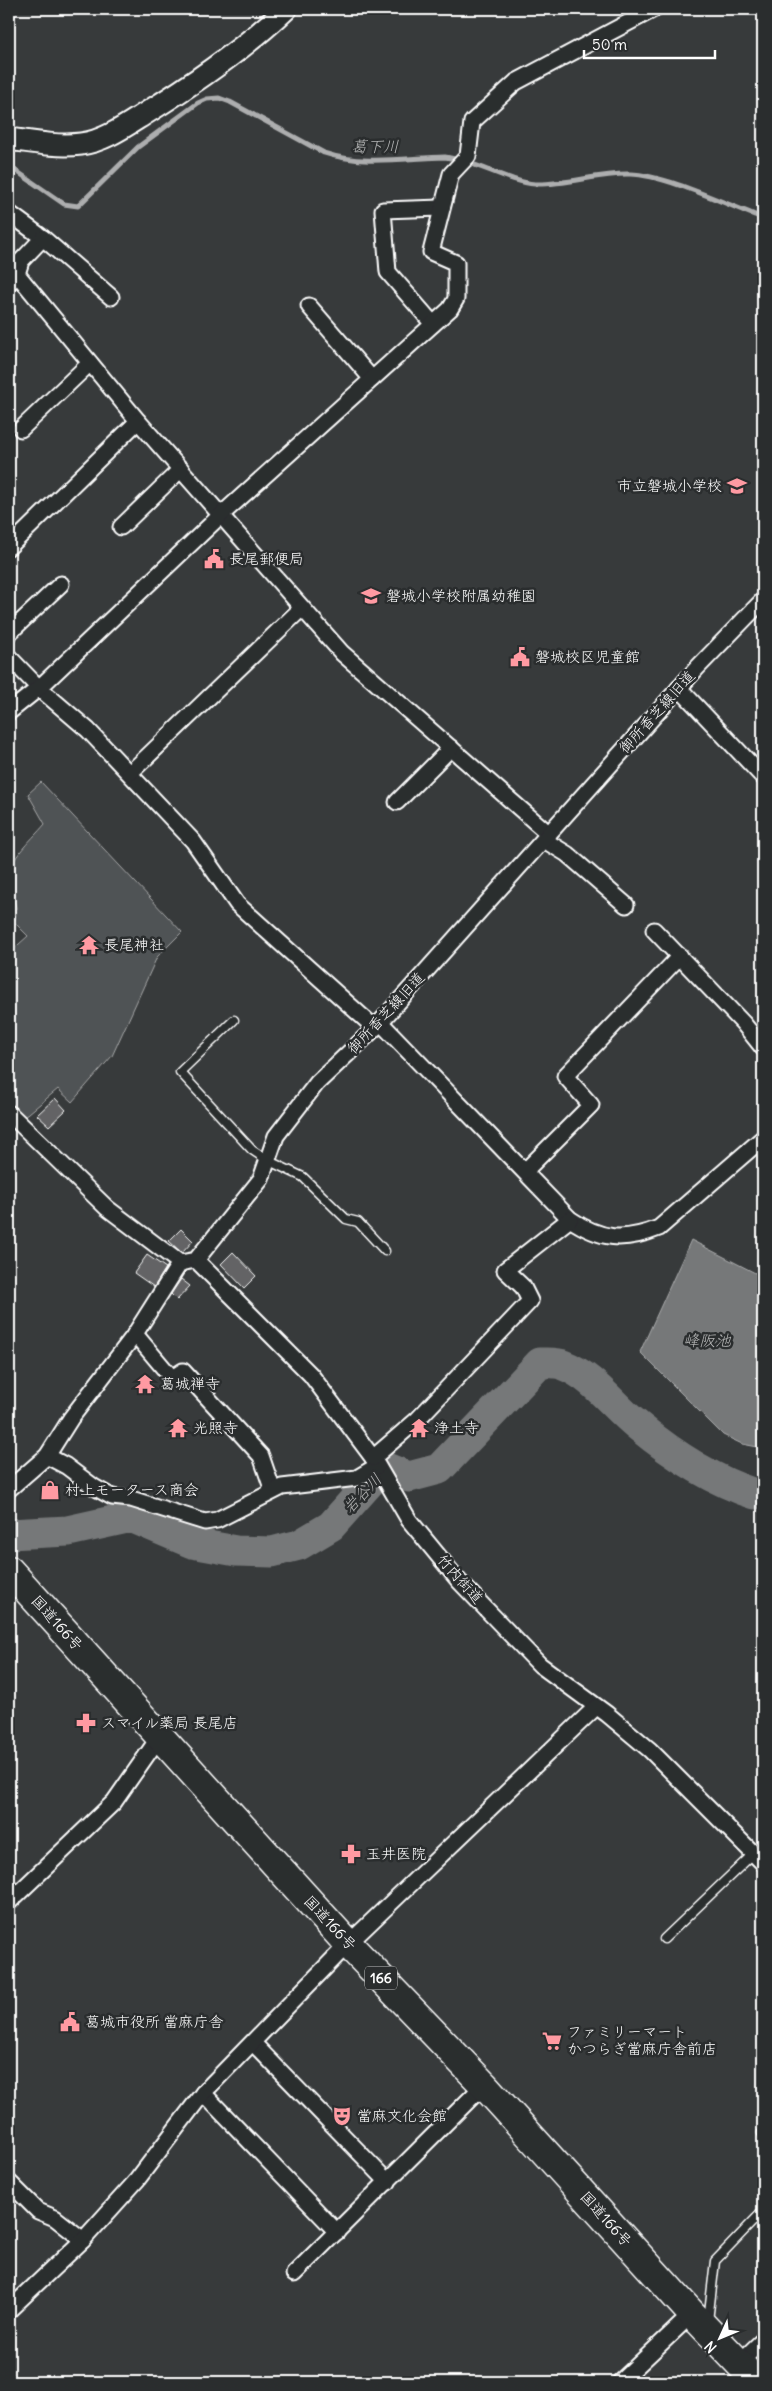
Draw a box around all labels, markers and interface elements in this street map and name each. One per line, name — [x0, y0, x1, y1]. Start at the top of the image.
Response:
scale bar — [584, 28, 716, 60]
text: 50 m — [592, 35, 627, 54]
water label: 葛下川 — [351, 136, 399, 156]
school or university icon: 市立磐城小学校 — [726, 475, 748, 497]
place label: 市立磐城小学校 — [617, 476, 722, 495]
public building icon: 長尾郵便局 — [203, 548, 225, 570]
place label: 長尾郵便局 — [229, 549, 304, 568]
school or university icon: 磐城小学校附属幼稚園 — [360, 585, 382, 607]
place label: 磐城小学校附属幼稚園 — [386, 586, 536, 605]
public building icon: 磐城校区児童館 — [509, 646, 531, 668]
place label: 磐城校区児童館 — [535, 647, 640, 666]
street label: 御所香芝線旧道 — [614, 666, 699, 757]
temple icon: 長尾神社 — [78, 934, 100, 956]
place label: 長尾神社 — [104, 935, 164, 954]
street label: 御所香芝線旧道 — [343, 968, 428, 1058]
water label: 峰阪池 — [683, 1330, 732, 1350]
temple icon: 葛城禅寺 — [134, 1373, 156, 1395]
place label: 葛城禅寺 — [160, 1374, 220, 1393]
temple icon: 光照寺 — [167, 1417, 189, 1439]
temple icon: 浄土寺 — [408, 1417, 430, 1439]
place label: 光照寺 — [193, 1418, 238, 1437]
place label: 浄土寺 — [434, 1418, 479, 1437]
water label: 岩谷川 — [338, 1469, 386, 1517]
shop icon: 村上モータース商会 — [39, 1479, 61, 1501]
place label: 村上モータース商会 — [65, 1480, 199, 1499]
street label: 竹内街道 — [433, 1550, 488, 1607]
street label: 国道166号 — [27, 1591, 87, 1654]
pharmacy icon: スマイル薬局 長尾店 — [75, 1712, 97, 1734]
place label: スマイル薬局 長尾店 — [101, 1713, 238, 1732]
pharmacy icon: 玉井医院 — [340, 1843, 362, 1865]
place label: 玉井医院 — [366, 1844, 426, 1863]
street label: 国道166号 — [300, 1891, 361, 1954]
road number: 166 — [365, 1966, 397, 1990]
public building icon: 葛城市役所 當麻庁舎 — [59, 2011, 81, 2033]
place label: 葛城市役所 當麻庁舎 — [85, 2012, 224, 2031]
place label: ファミリーマート かつらぎ當麻庁舎前店 — [567, 2022, 717, 2058]
supermarket icon: ファミリーマート かつらぎ當麻庁舎前店 — [541, 2030, 563, 2052]
theatre icon: 當麻文化会館 — [331, 2105, 353, 2127]
place label: 當麻文化会館 — [357, 2106, 447, 2125]
street label: 国道166号 — [576, 2187, 636, 2250]
north arrow — [694, 2314, 744, 2364]
text: N — [701, 2337, 720, 2357]

